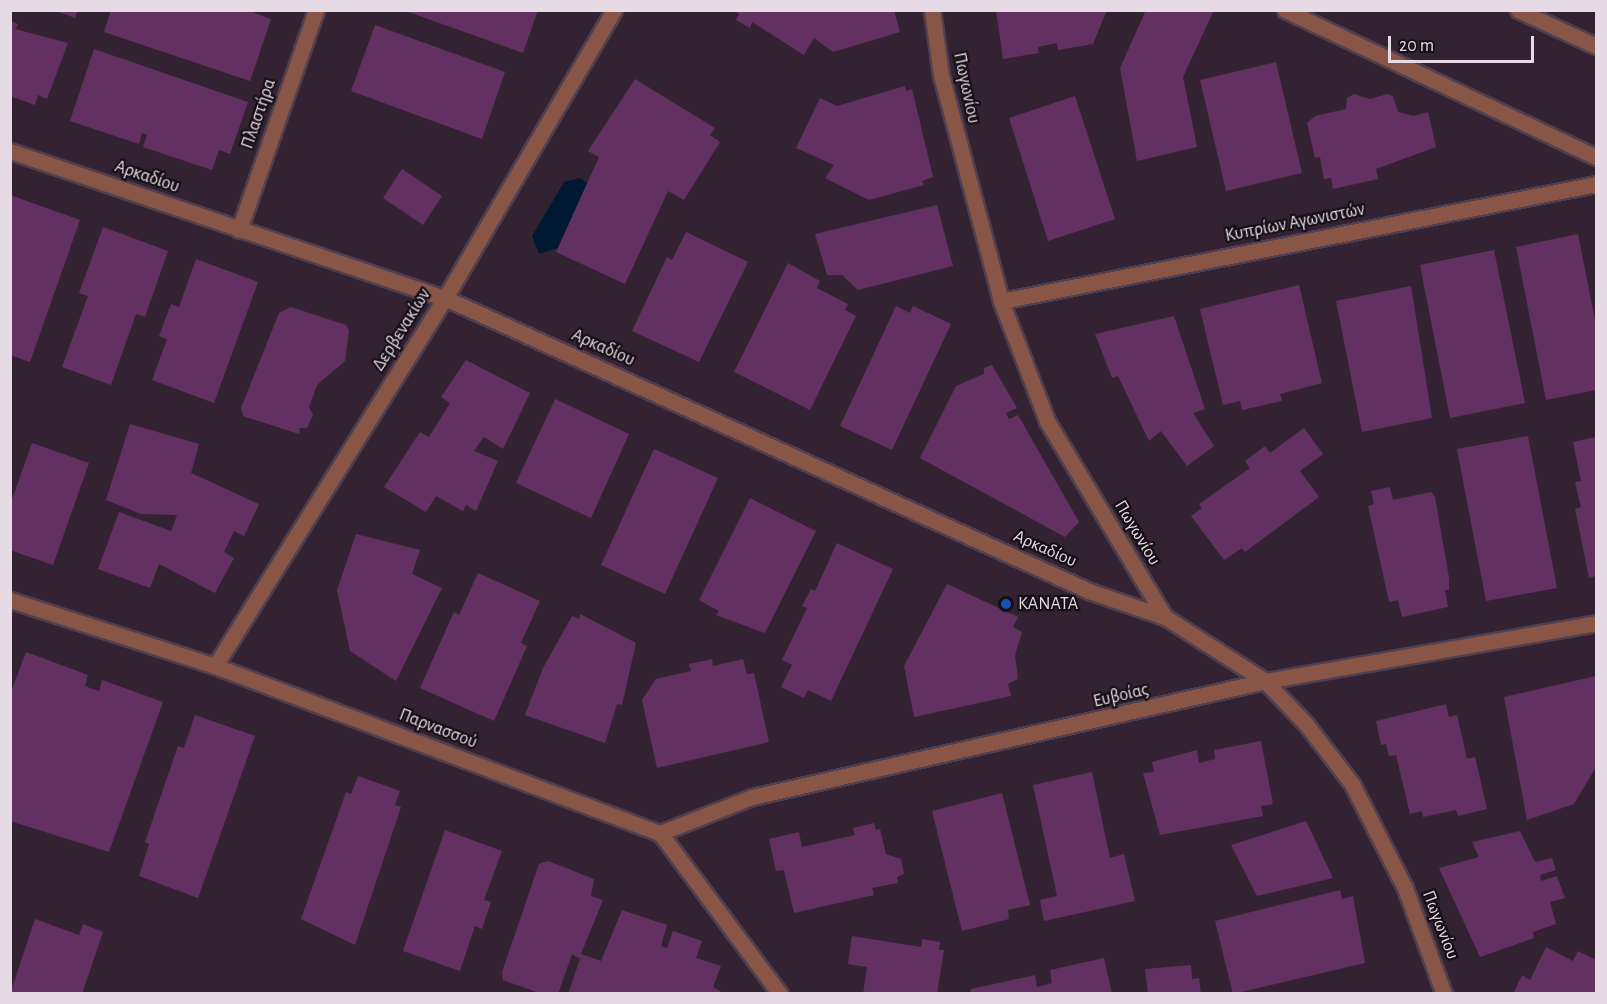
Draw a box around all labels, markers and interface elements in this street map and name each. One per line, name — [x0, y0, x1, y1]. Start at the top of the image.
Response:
scale bar — [1391, 24, 1536, 62]
text: 20 m — [1399, 37, 1434, 55]
street label: Πωγωνίου — [948, 51, 984, 125]
street label: Πλαστήρα — [237, 76, 281, 152]
street label: Αρκαδίου — [112, 156, 182, 198]
street label: Κυπρίων Αγωνιστών — [1223, 199, 1367, 247]
street label: Δερβενακίων — [368, 285, 436, 375]
street label: Αρκαδίου — [568, 325, 638, 371]
street label: Πωγωνίου — [1109, 497, 1165, 569]
street label: Αρκαδίου — [1010, 526, 1080, 572]
place label: ΚΑΝΑΤΑ — [1018, 593, 1078, 615]
marker: ΚΑΝΑΤΑ — [999, 597, 1013, 611]
street label: Ευβοίας — [1091, 679, 1151, 713]
street label: Παρνασσού — [396, 704, 480, 754]
street label: Πωγωνίου — [1417, 888, 1463, 962]

